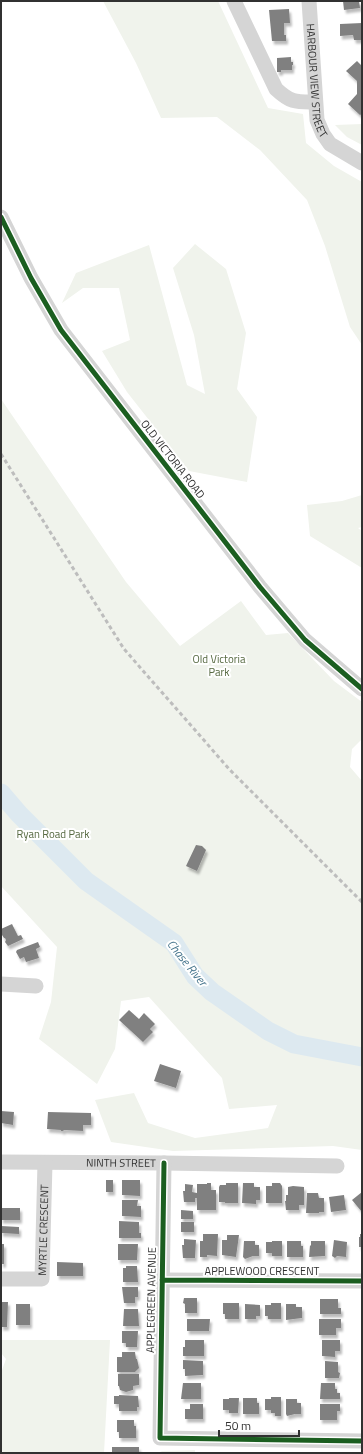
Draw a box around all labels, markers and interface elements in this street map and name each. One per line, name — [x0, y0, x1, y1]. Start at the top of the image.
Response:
street label: HARBOUR VIEW STREET — [303, 23, 331, 141]
street label: OLD VICTORIA ROAD — [137, 416, 209, 502]
park label: Old Victoria Park — [192, 651, 246, 680]
park label: Ryan Road Park — [16, 826, 90, 842]
water label: Chase River — [163, 935, 214, 992]
street label: NINTH STREET — [86, 1155, 156, 1171]
street label: MYRTLE CRESCENT — [34, 1184, 52, 1276]
street label: APPLEGREEN AVENUE — [142, 1247, 160, 1353]
street label: APPLEWOOD CRESCENT — [205, 1263, 320, 1279]
scale bar — [219, 1412, 299, 1438]
text: 50 m — [225, 1416, 251, 1435]

